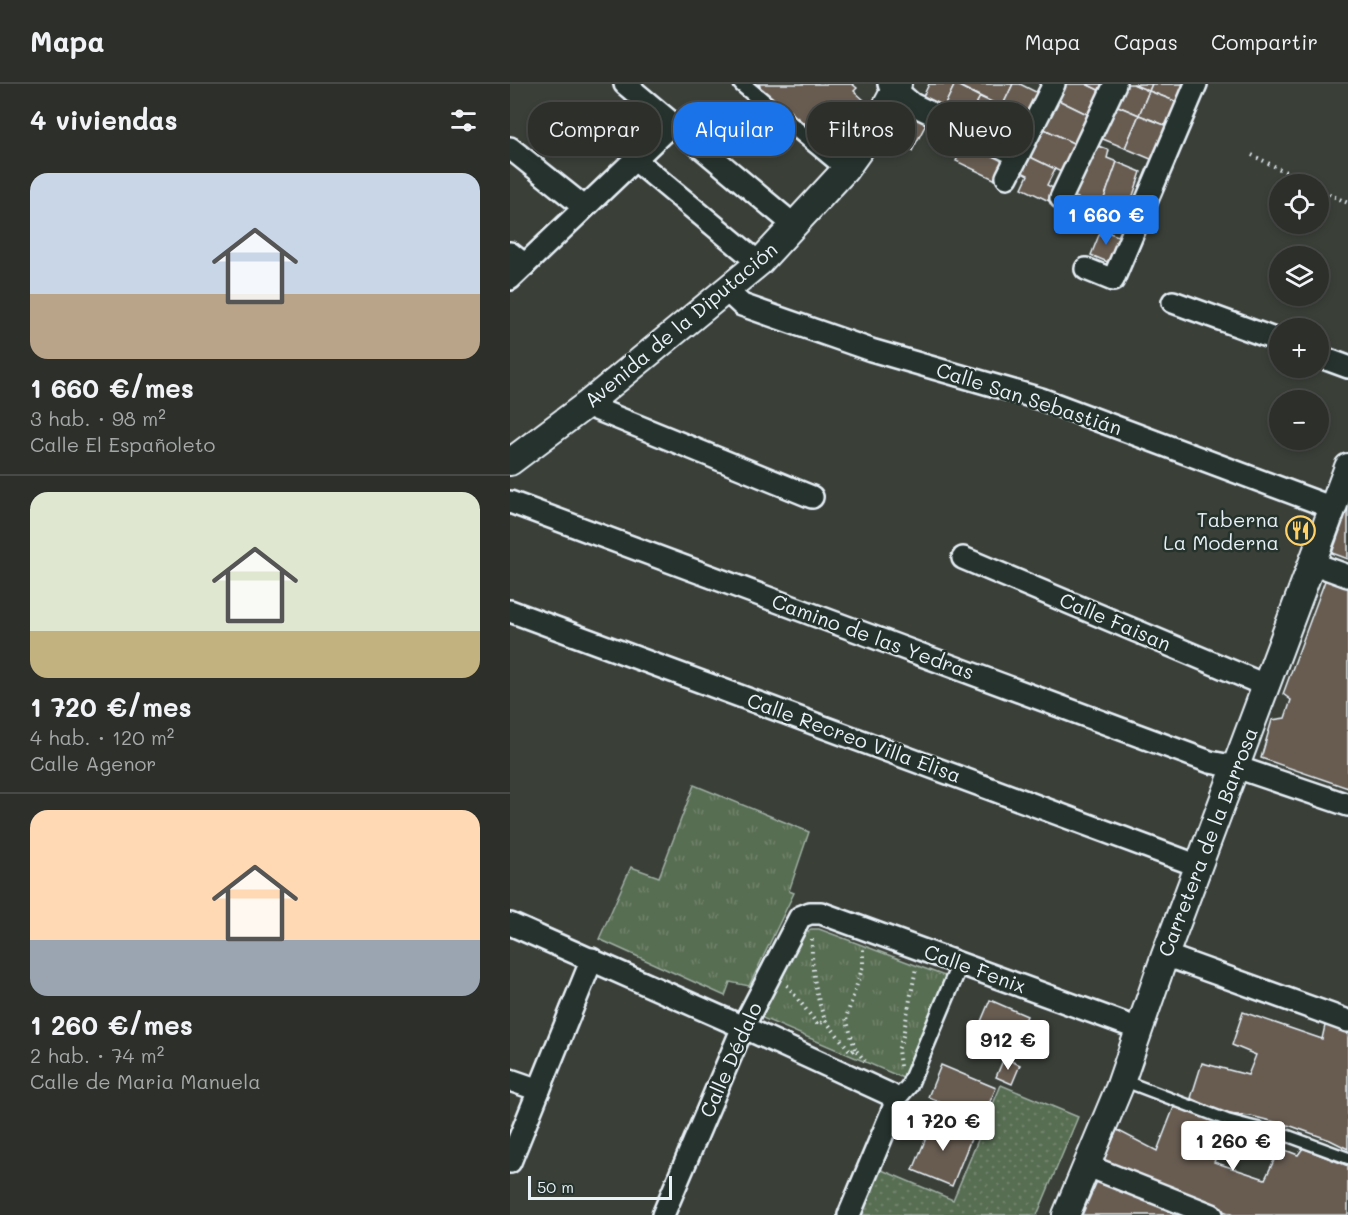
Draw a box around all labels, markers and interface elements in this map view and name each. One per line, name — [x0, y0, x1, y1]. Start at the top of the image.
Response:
text: Mapa — [30, 23, 105, 59]
text: Mapa — [1025, 28, 1081, 55]
text: Capas — [1114, 28, 1178, 55]
text: Compartir — [1211, 28, 1318, 55]
chip: Comprar — [528, 102, 661, 156]
chip: Alquilar — [673, 102, 795, 156]
chip: Filtros — [807, 102, 915, 156]
chip: Nuevo — [927, 102, 1033, 156]
text: 4 viviendas — [30, 103, 178, 137]
icon: filters — [447, 104, 480, 137]
map controls — [1269, 174, 1329, 450]
button: locate — [1269, 174, 1329, 234]
pin: 1 660 € — [1051, 195, 1161, 246]
text: 1 660 € — [1068, 201, 1144, 227]
icon: home — [201, 212, 309, 320]
street label: Avenida de la Diputación — [579, 236, 782, 413]
button: layers — [1269, 246, 1329, 306]
button: + — [1269, 318, 1329, 378]
street label: Calle San Sebastián — [933, 356, 1125, 440]
text: 1 660 €/mes — [30, 371, 194, 405]
button: − — [1269, 390, 1329, 450]
text: 3 hab. · 98 m² — [30, 405, 166, 431]
text: Calle El Españoleto — [30, 431, 215, 457]
place label: Taberna La Moderna — [1163, 506, 1279, 555]
restaurant icon: Taberna La Moderna — [1284, 515, 1316, 547]
icon: home — [201, 531, 309, 639]
street label: Calle Faisan — [1056, 586, 1175, 656]
street label: Camino de las Yedras — [769, 587, 978, 685]
street label: Calle Recreo Villa Elisa — [744, 686, 965, 788]
text: 1 720 €/mes — [30, 690, 192, 724]
street label: Carretera de la Barrosa — [1151, 723, 1263, 960]
text: 4 hab. · 120 m² — [30, 724, 174, 750]
text: Calle Agenor — [30, 750, 156, 776]
icon: home — [201, 849, 309, 957]
street label: Calle Fenix — [921, 938, 1030, 998]
street label: Calle Dédalo — [693, 998, 767, 1121]
text: 1 260 €/mes — [30, 1008, 193, 1042]
pin: 912 € — [966, 1020, 1050, 1071]
text: 912 € — [980, 1026, 1036, 1052]
text: 2 hab. · 74 m² — [30, 1042, 164, 1068]
text: Calle de Maria Manuela — [30, 1068, 261, 1094]
pin: 1 720 € — [888, 1101, 998, 1152]
text: 1 720 € — [906, 1107, 980, 1133]
pin: 1 260 € — [1178, 1121, 1288, 1172]
text: 1 260 € — [1195, 1127, 1271, 1153]
scale bar — [528, 1173, 672, 1200]
text: 50 m — [537, 1176, 574, 1197]

